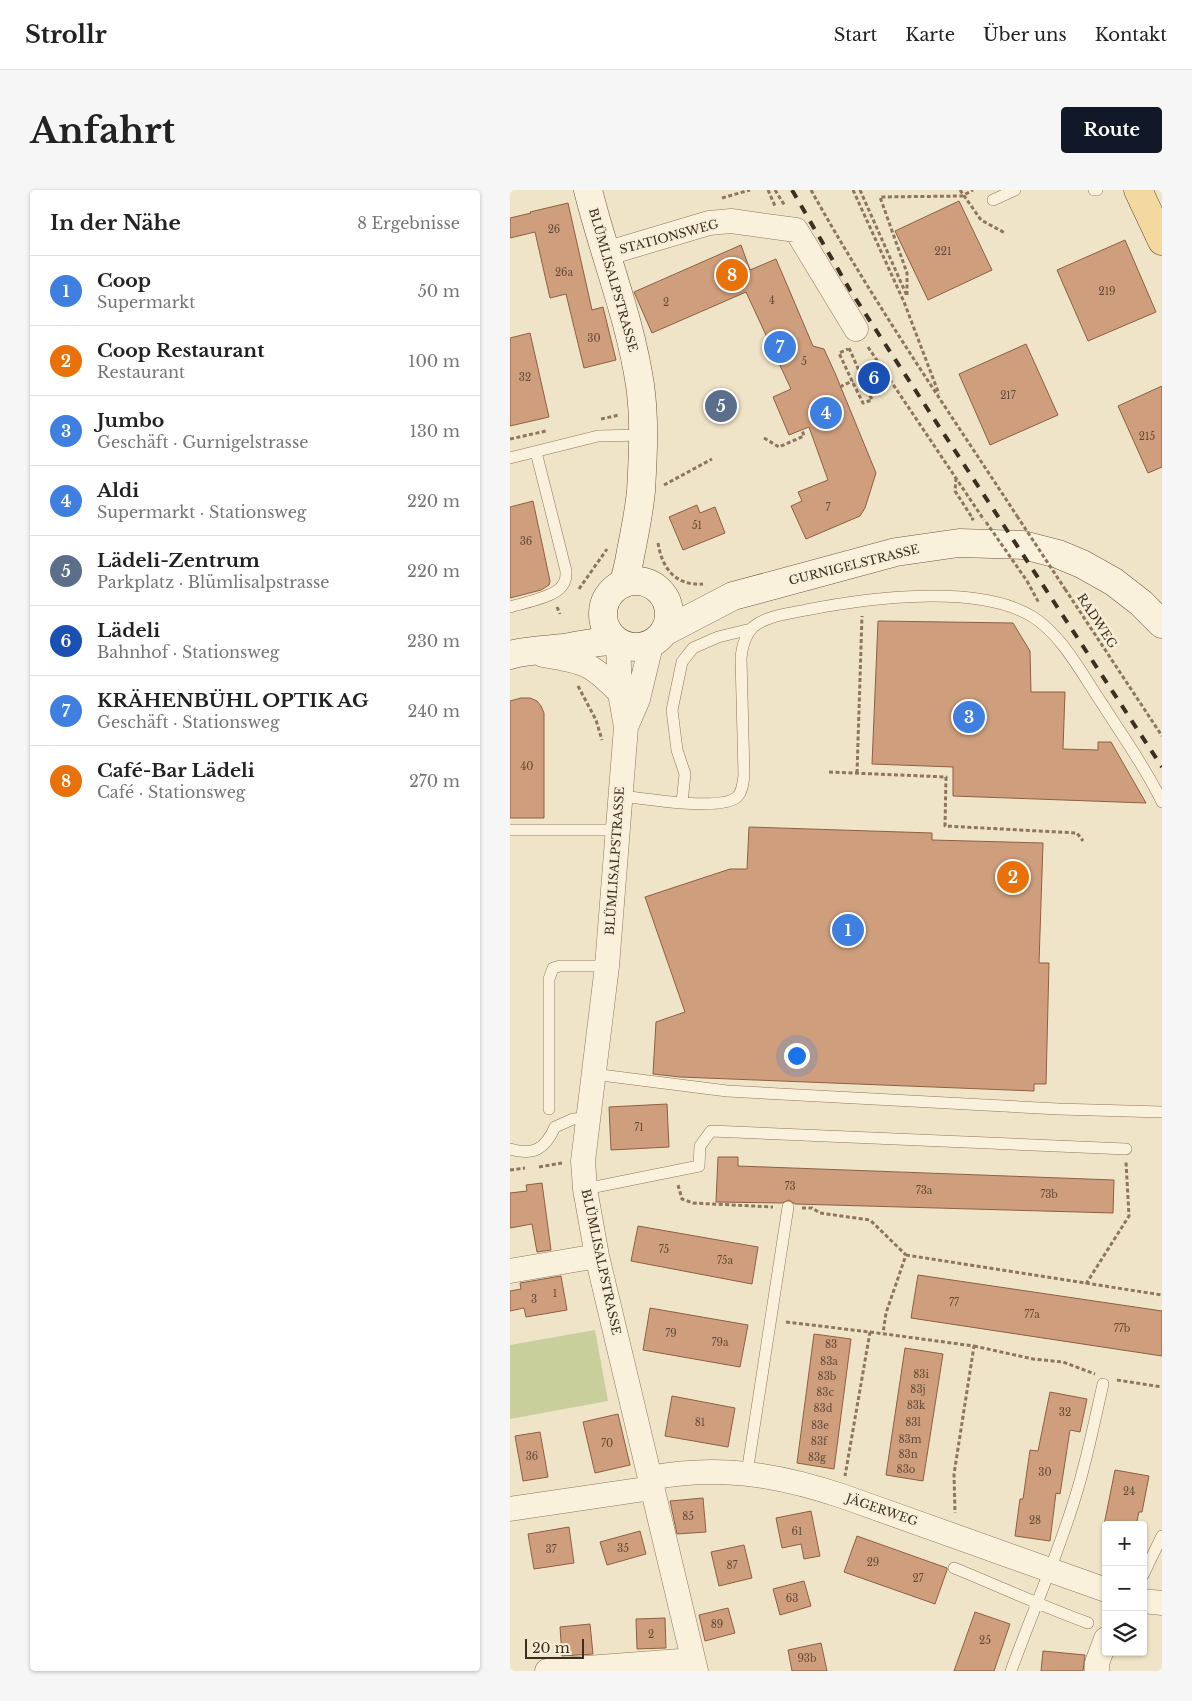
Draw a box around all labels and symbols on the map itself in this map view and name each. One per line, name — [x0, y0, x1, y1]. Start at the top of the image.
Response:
street label: BLÜMLISALPSTRASSE — [586, 206, 643, 354]
street label: STATIONSWEG — [618, 216, 721, 257]
house number: 26 — [548, 223, 560, 236]
house number: 221 — [935, 245, 951, 258]
pin: 8 — [716, 256, 748, 294]
house number: 26a — [555, 266, 574, 279]
house number: 219 — [1098, 285, 1116, 298]
house number: 4 — [769, 294, 775, 307]
house number: 2 — [663, 296, 669, 309]
pin: 7 — [764, 328, 796, 366]
house number: 30 — [587, 332, 601, 345]
house number: 5 — [801, 355, 807, 368]
pin: 6 — [858, 359, 890, 397]
house number: 32 — [519, 371, 531, 384]
pin: 5 — [705, 387, 737, 425]
house number: 217 — [1000, 389, 1017, 402]
pin: 4 — [810, 394, 842, 432]
house number: 215 — [1139, 430, 1155, 443]
house number: 7 — [825, 501, 831, 514]
house number: 51 — [692, 519, 702, 532]
house number: 36 — [520, 535, 532, 548]
street label: GURNIGELSTRASSE — [787, 541, 921, 588]
street label: RADWEG — [1074, 591, 1121, 651]
pin: 3 — [953, 698, 985, 736]
house number: 40 — [521, 760, 534, 773]
street label: BLÜMLISALPSTRASSE — [600, 786, 627, 936]
pin: 2 — [997, 858, 1029, 896]
pin: 1 — [832, 911, 864, 949]
your location — [784, 1043, 810, 1069]
house number: 71 — [634, 1121, 644, 1134]
house number: 73 — [784, 1180, 796, 1193]
house number: 73a — [916, 1184, 933, 1197]
street label: BLÜMLISALPSTRASSE — [579, 1187, 626, 1336]
house number: 73b — [1040, 1188, 1058, 1201]
house number: 75 — [659, 1243, 670, 1256]
house number: 75a — [717, 1254, 734, 1267]
house number: 1 — [553, 1287, 557, 1300]
house number: 3 — [531, 1293, 537, 1306]
house number: 77 — [949, 1296, 960, 1309]
house number: 77a — [1024, 1308, 1040, 1321]
house number: 77b — [1114, 1322, 1131, 1335]
house number: 79 — [665, 1327, 677, 1340]
house number: 79a — [712, 1336, 729, 1349]
house number: 83 — [825, 1338, 837, 1351]
house number: 83a — [820, 1355, 838, 1368]
house number: 83i — [913, 1368, 929, 1381]
house number: 83b — [818, 1370, 837, 1383]
house number: 83j — [910, 1383, 926, 1396]
house number: 83c — [816, 1386, 834, 1399]
house number: 83k — [907, 1399, 926, 1412]
house number: 83d — [814, 1402, 833, 1415]
house number: 32 — [1059, 1406, 1071, 1419]
house number: 81 — [695, 1416, 705, 1429]
house number: 83l — [905, 1416, 921, 1429]
house number: 83e — [811, 1419, 829, 1432]
house number: 83m — [899, 1433, 922, 1446]
house number: 83f — [811, 1435, 829, 1448]
house number: 70 — [601, 1437, 613, 1450]
house number: 83n — [898, 1448, 918, 1461]
house number: 36 — [526, 1450, 538, 1463]
house number: 83g — [808, 1451, 827, 1464]
house number: 83o — [897, 1463, 916, 1476]
house number: 30 — [1038, 1466, 1052, 1479]
house number: 24 — [1123, 1485, 1135, 1498]
street label: JÄGERWEG — [842, 1489, 921, 1529]
house number: 85 — [682, 1510, 694, 1523]
house number: 28 — [1029, 1514, 1041, 1527]
house number: 61 — [792, 1525, 802, 1538]
house number: 35 — [617, 1542, 629, 1555]
house number: 37 — [545, 1543, 558, 1556]
house number: 29 — [867, 1556, 879, 1569]
house number: 87 — [726, 1559, 739, 1572]
house number: 27 — [912, 1572, 925, 1585]
house number: 63 — [786, 1592, 798, 1605]
house number: 89 — [711, 1618, 723, 1631]
house number: 2 — [648, 1628, 654, 1641]
house number: 25 — [979, 1634, 991, 1647]
scale bar — [525, 1636, 584, 1659]
house number: 93b — [797, 1652, 817, 1665]

